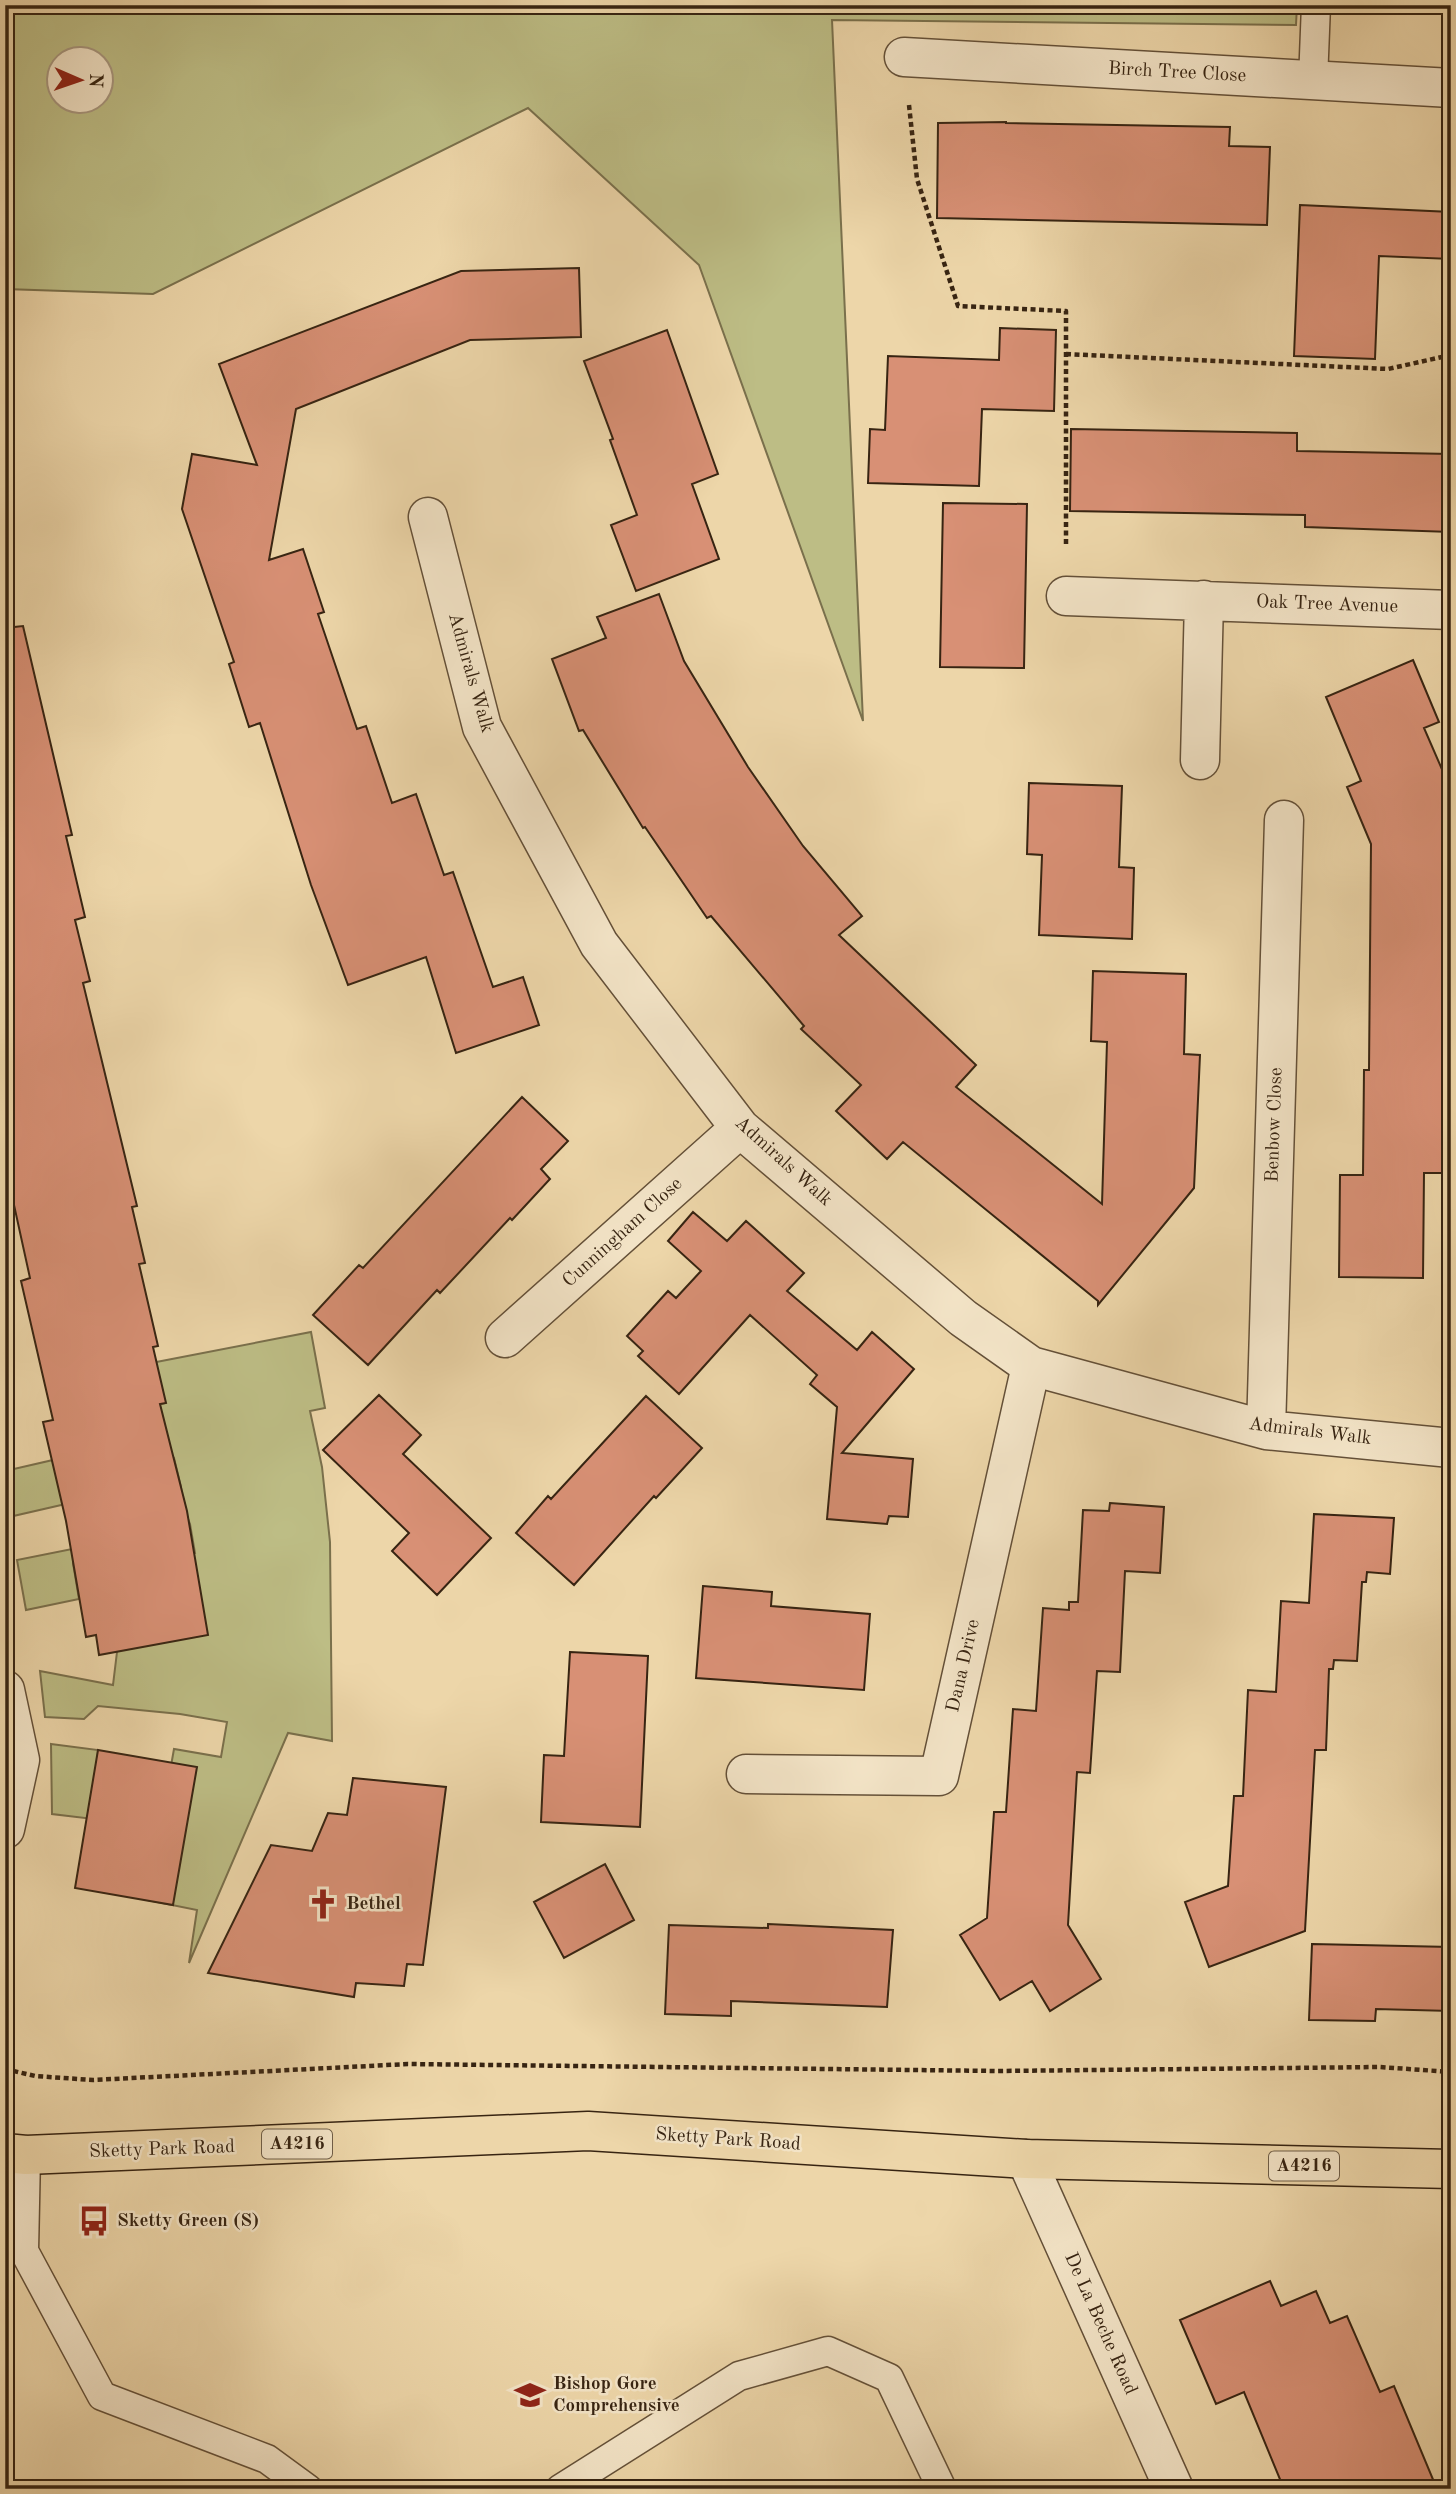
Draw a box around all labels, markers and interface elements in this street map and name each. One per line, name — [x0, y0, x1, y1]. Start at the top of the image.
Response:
north arrow — [46, 46, 116, 116]
street label: Birch Tree Close — [1107, 60, 1247, 86]
text: N — [85, 73, 104, 89]
street label: Oak Tree Avenue — [1256, 593, 1398, 617]
street label: Admirals Walk — [444, 611, 496, 735]
street label: Benbow Close — [1263, 1067, 1287, 1183]
street label: Admirals Walk — [731, 1114, 835, 1211]
street label: Cunningham Close — [560, 1175, 686, 1291]
street label: Admirals Walk — [1247, 1415, 1373, 1449]
street label: Dana Drive — [944, 1618, 984, 1714]
church icon: Bethel — [306, 1887, 340, 1921]
place label: Bethel — [346, 1895, 401, 1914]
street label: Sketty Park Road — [655, 2125, 802, 2155]
road number: A4216 — [262, 2130, 332, 2158]
street label: Sketty Park Road — [89, 2138, 235, 2162]
road number: A4216 — [1269, 2152, 1339, 2180]
bus stop icon: Sketty Green (S) — [77, 2204, 111, 2238]
place label: Sketty Green (S) — [117, 2212, 259, 2231]
street label: De La Beche Road — [1060, 2250, 1140, 2398]
place label: Bishop Gore Comprehensive — [553, 2375, 680, 2416]
school or university icon: Bishop Gore Comprehensive — [513, 2378, 547, 2412]

